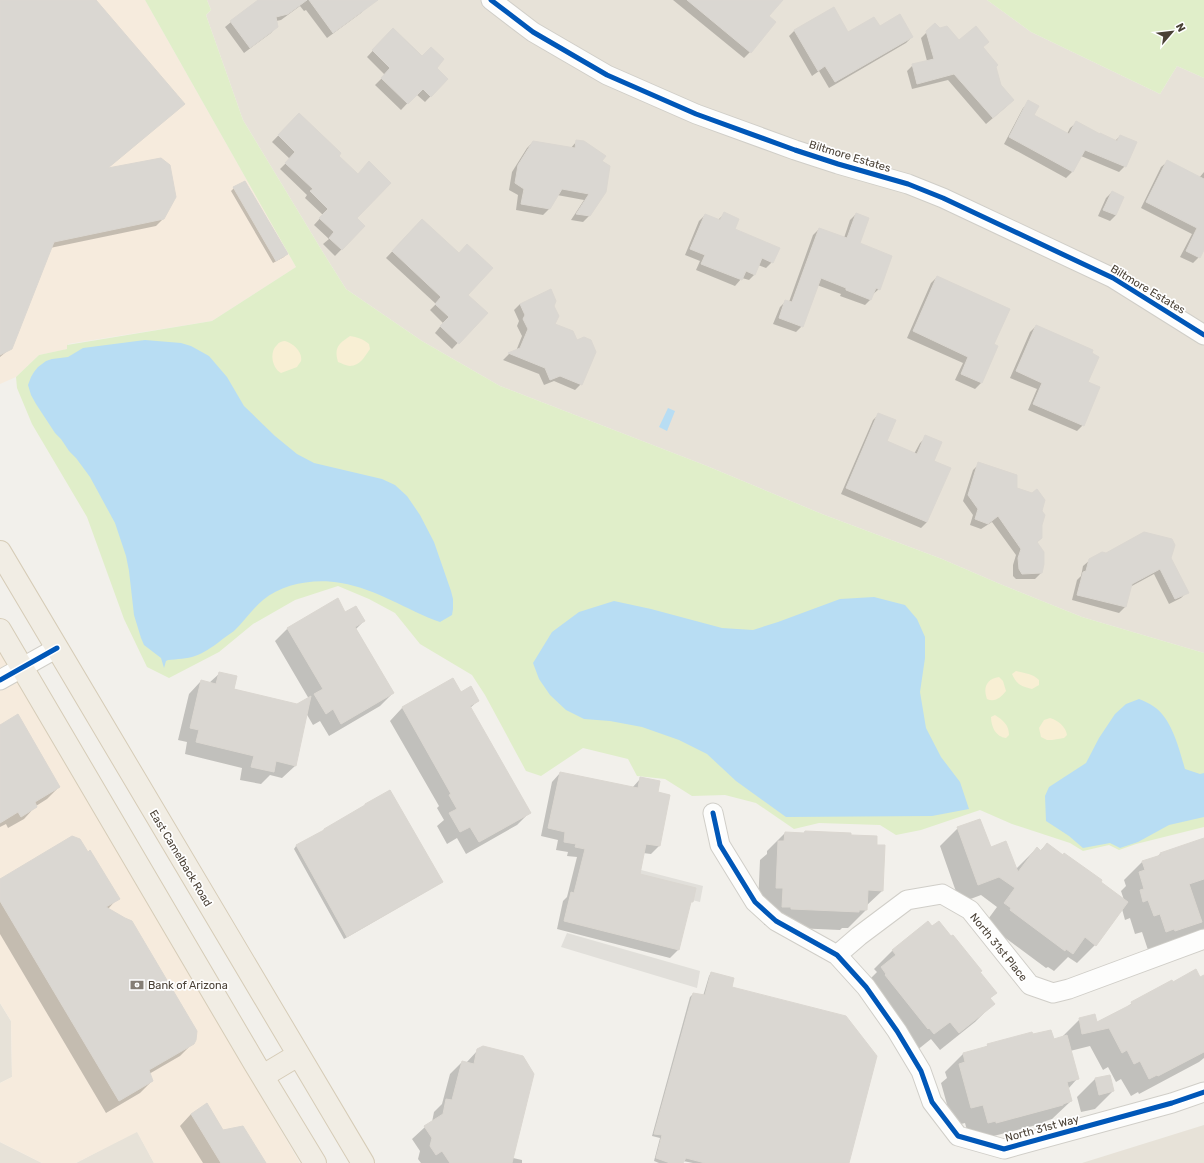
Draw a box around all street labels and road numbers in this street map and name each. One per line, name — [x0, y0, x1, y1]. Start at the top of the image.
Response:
street label: Biltmore Estates — [807, 138, 893, 175]
street label: Biltmore Estates — [1108, 262, 1188, 317]
street label: East Camelback Road — [147, 808, 215, 909]
street label: North 31st Place — [967, 911, 1030, 984]
street label: North 31st Way — [1004, 1112, 1081, 1145]

